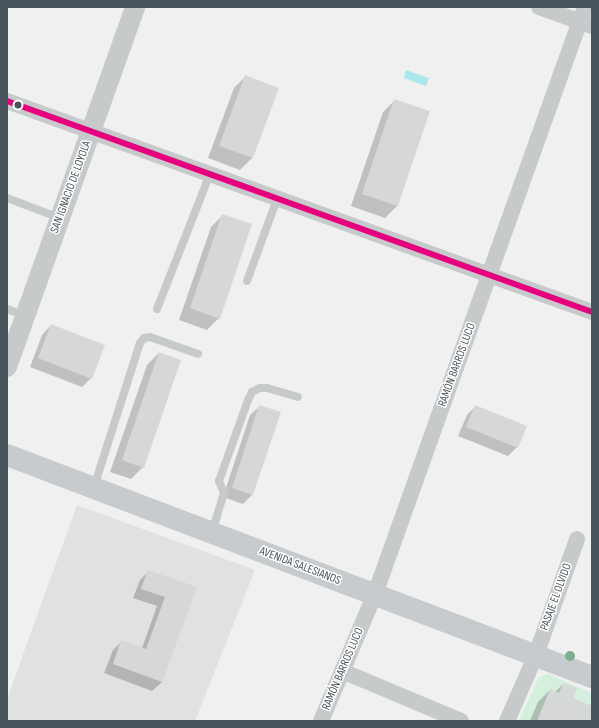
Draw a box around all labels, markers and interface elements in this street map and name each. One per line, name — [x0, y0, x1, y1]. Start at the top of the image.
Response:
unlabelled marker — [13, 100, 23, 110]
street label: SAN IGNACIO DE LOYOLA — [48, 139, 94, 235]
street label: RAMÓN BARROS LUCO — [435, 321, 479, 409]
street label: AVENIDA SALESIANOS — [257, 544, 343, 588]
street label: PASAJE EL OLVIDO — [537, 561, 575, 633]
street label: RAMÓN BARROS LUCO — [319, 626, 367, 712]

